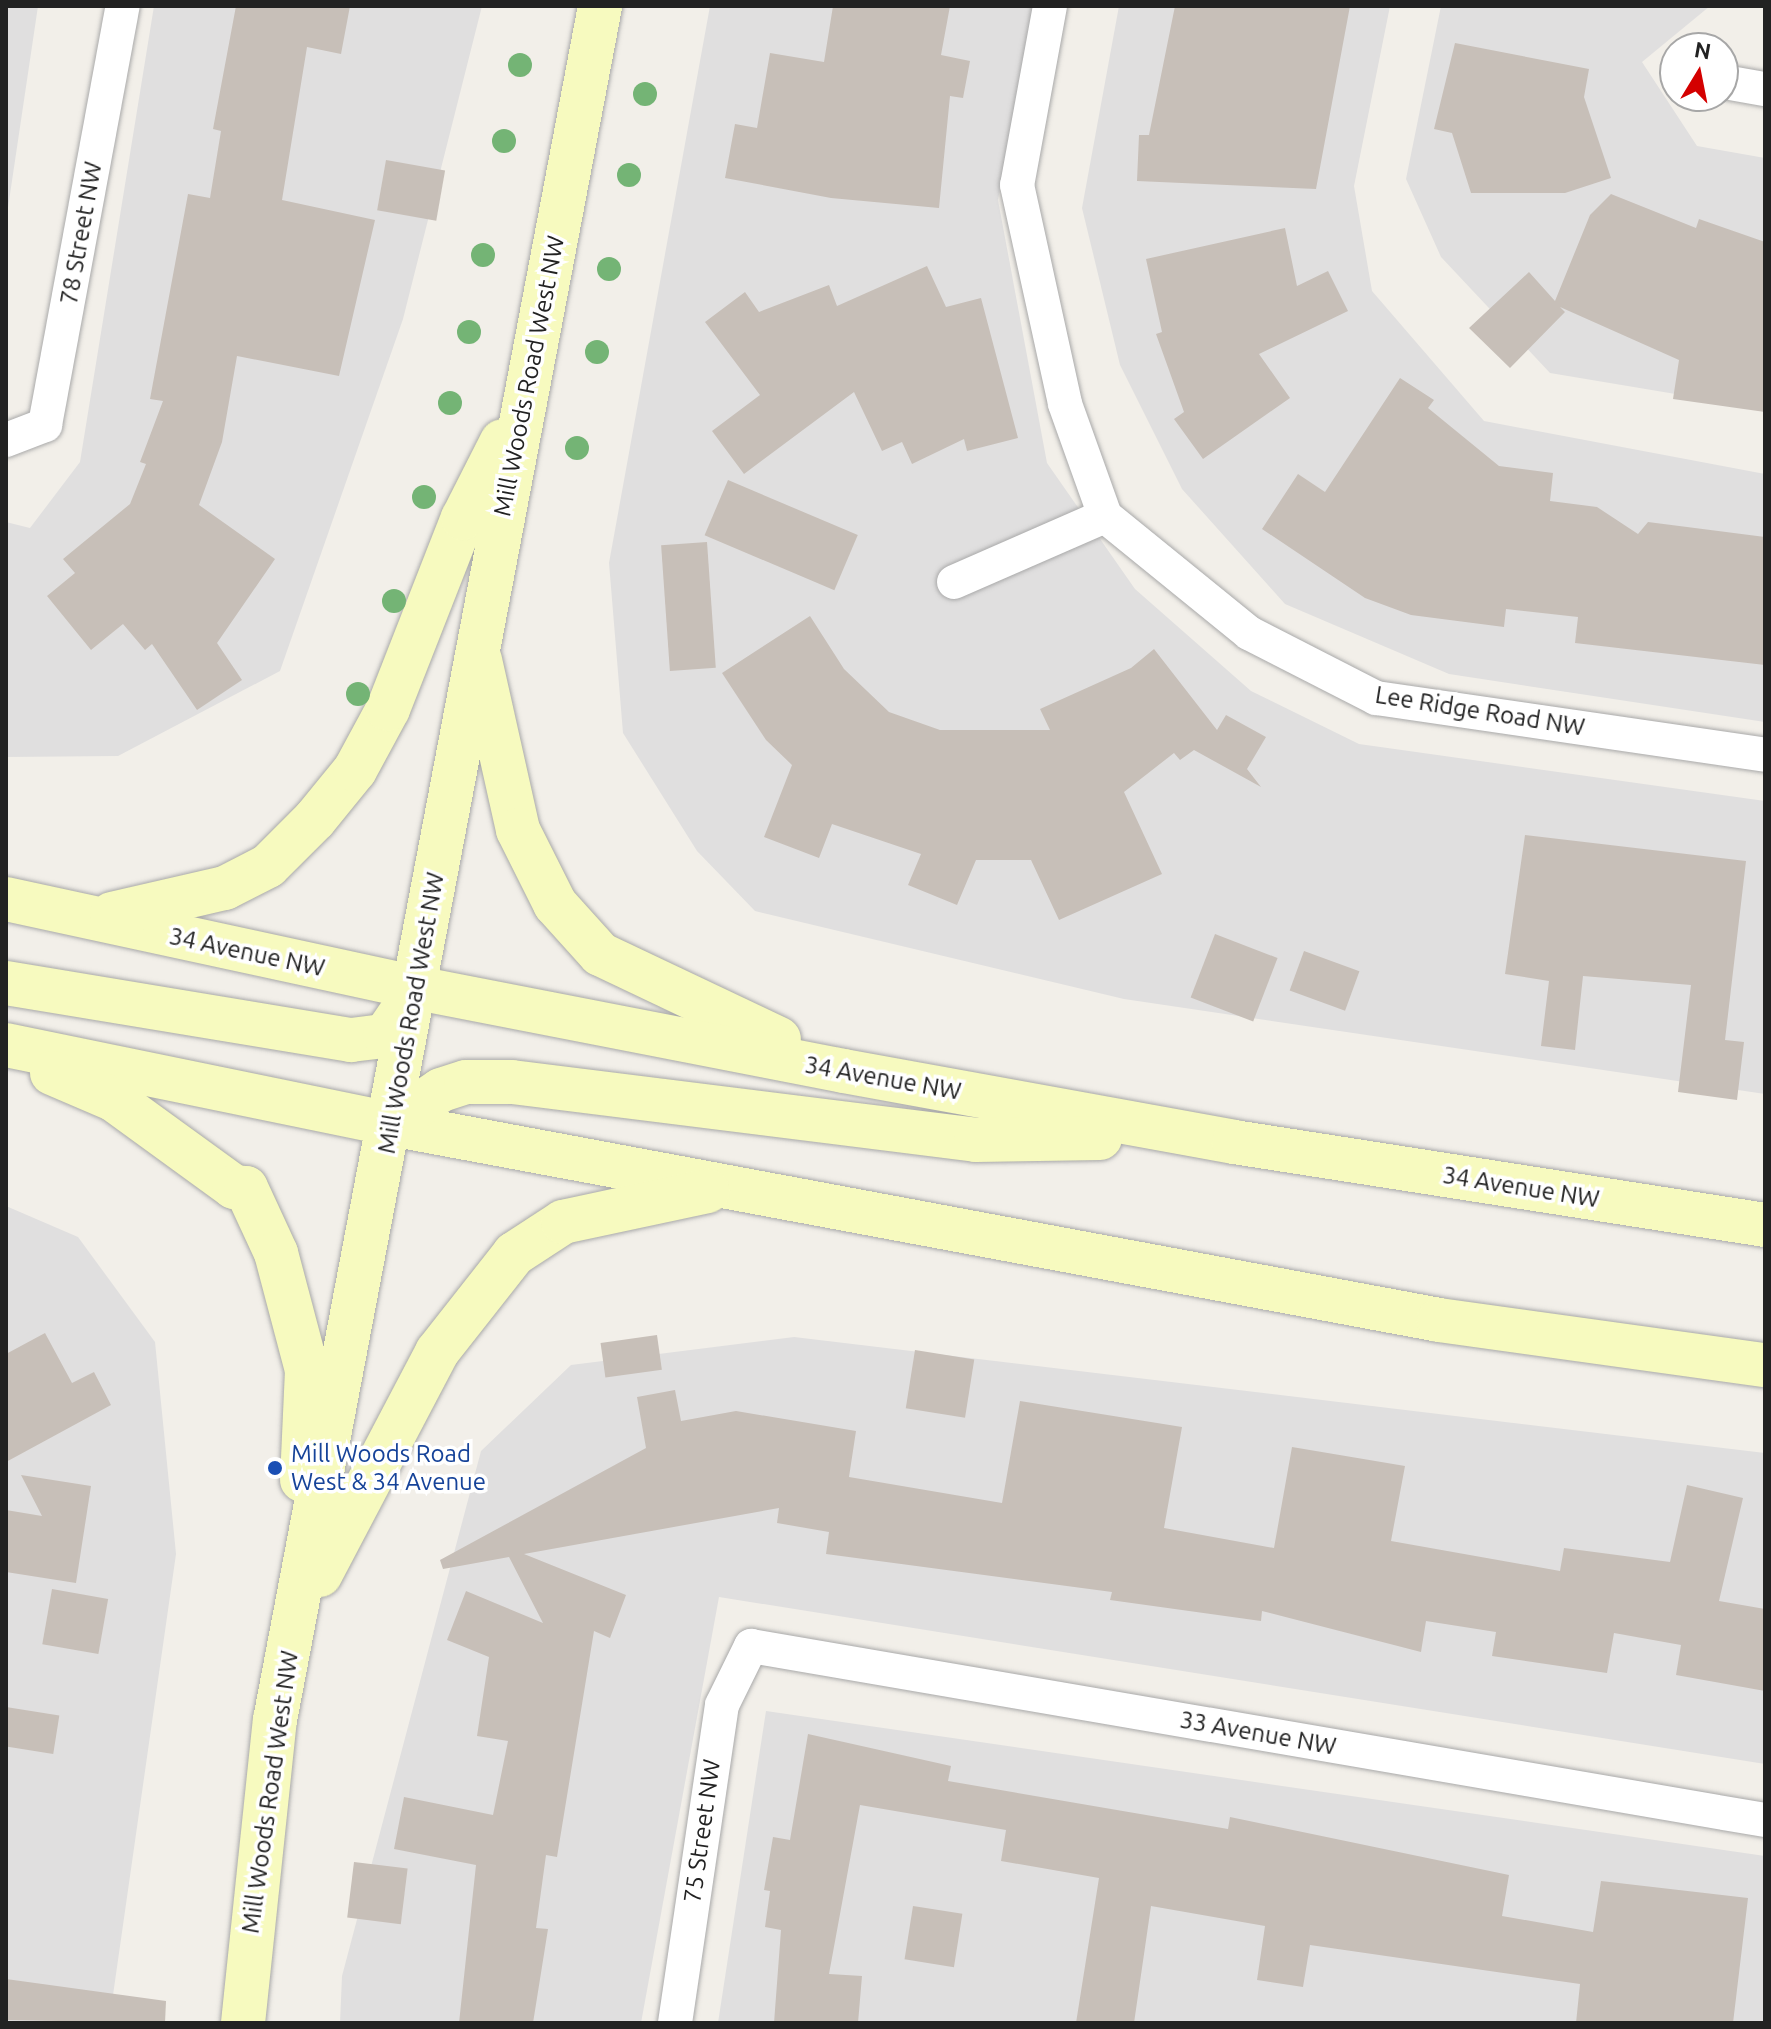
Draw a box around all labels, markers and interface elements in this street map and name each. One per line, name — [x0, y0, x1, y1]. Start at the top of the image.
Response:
north arrow — [1659, 32, 1739, 112]
text: N — [1693, 36, 1713, 64]
street label: 78 Street NW — [54, 159, 108, 307]
street label: Mill Woods Road West NW — [488, 233, 570, 519]
street label: Lee Ridge Road NW — [1373, 680, 1587, 742]
street label: Mill Woods Road West NW — [372, 870, 450, 1156]
street label: 34 Avenue NW — [167, 921, 327, 983]
street label: 34 Avenue NW — [803, 1050, 963, 1106]
street label: 34 Avenue NW — [1441, 1160, 1601, 1214]
place label: Mill Woods Road West & 34 Avenue — [291, 1440, 486, 1496]
marker: Mill Woods Road West & 34 Avenue — [266, 1459, 284, 1477]
street label: Mill Woods Road West NW — [236, 1649, 304, 1935]
street label: 33 Avenue NW — [1178, 1705, 1338, 1761]
street label: 75 Street NW — [678, 1758, 726, 1904]

